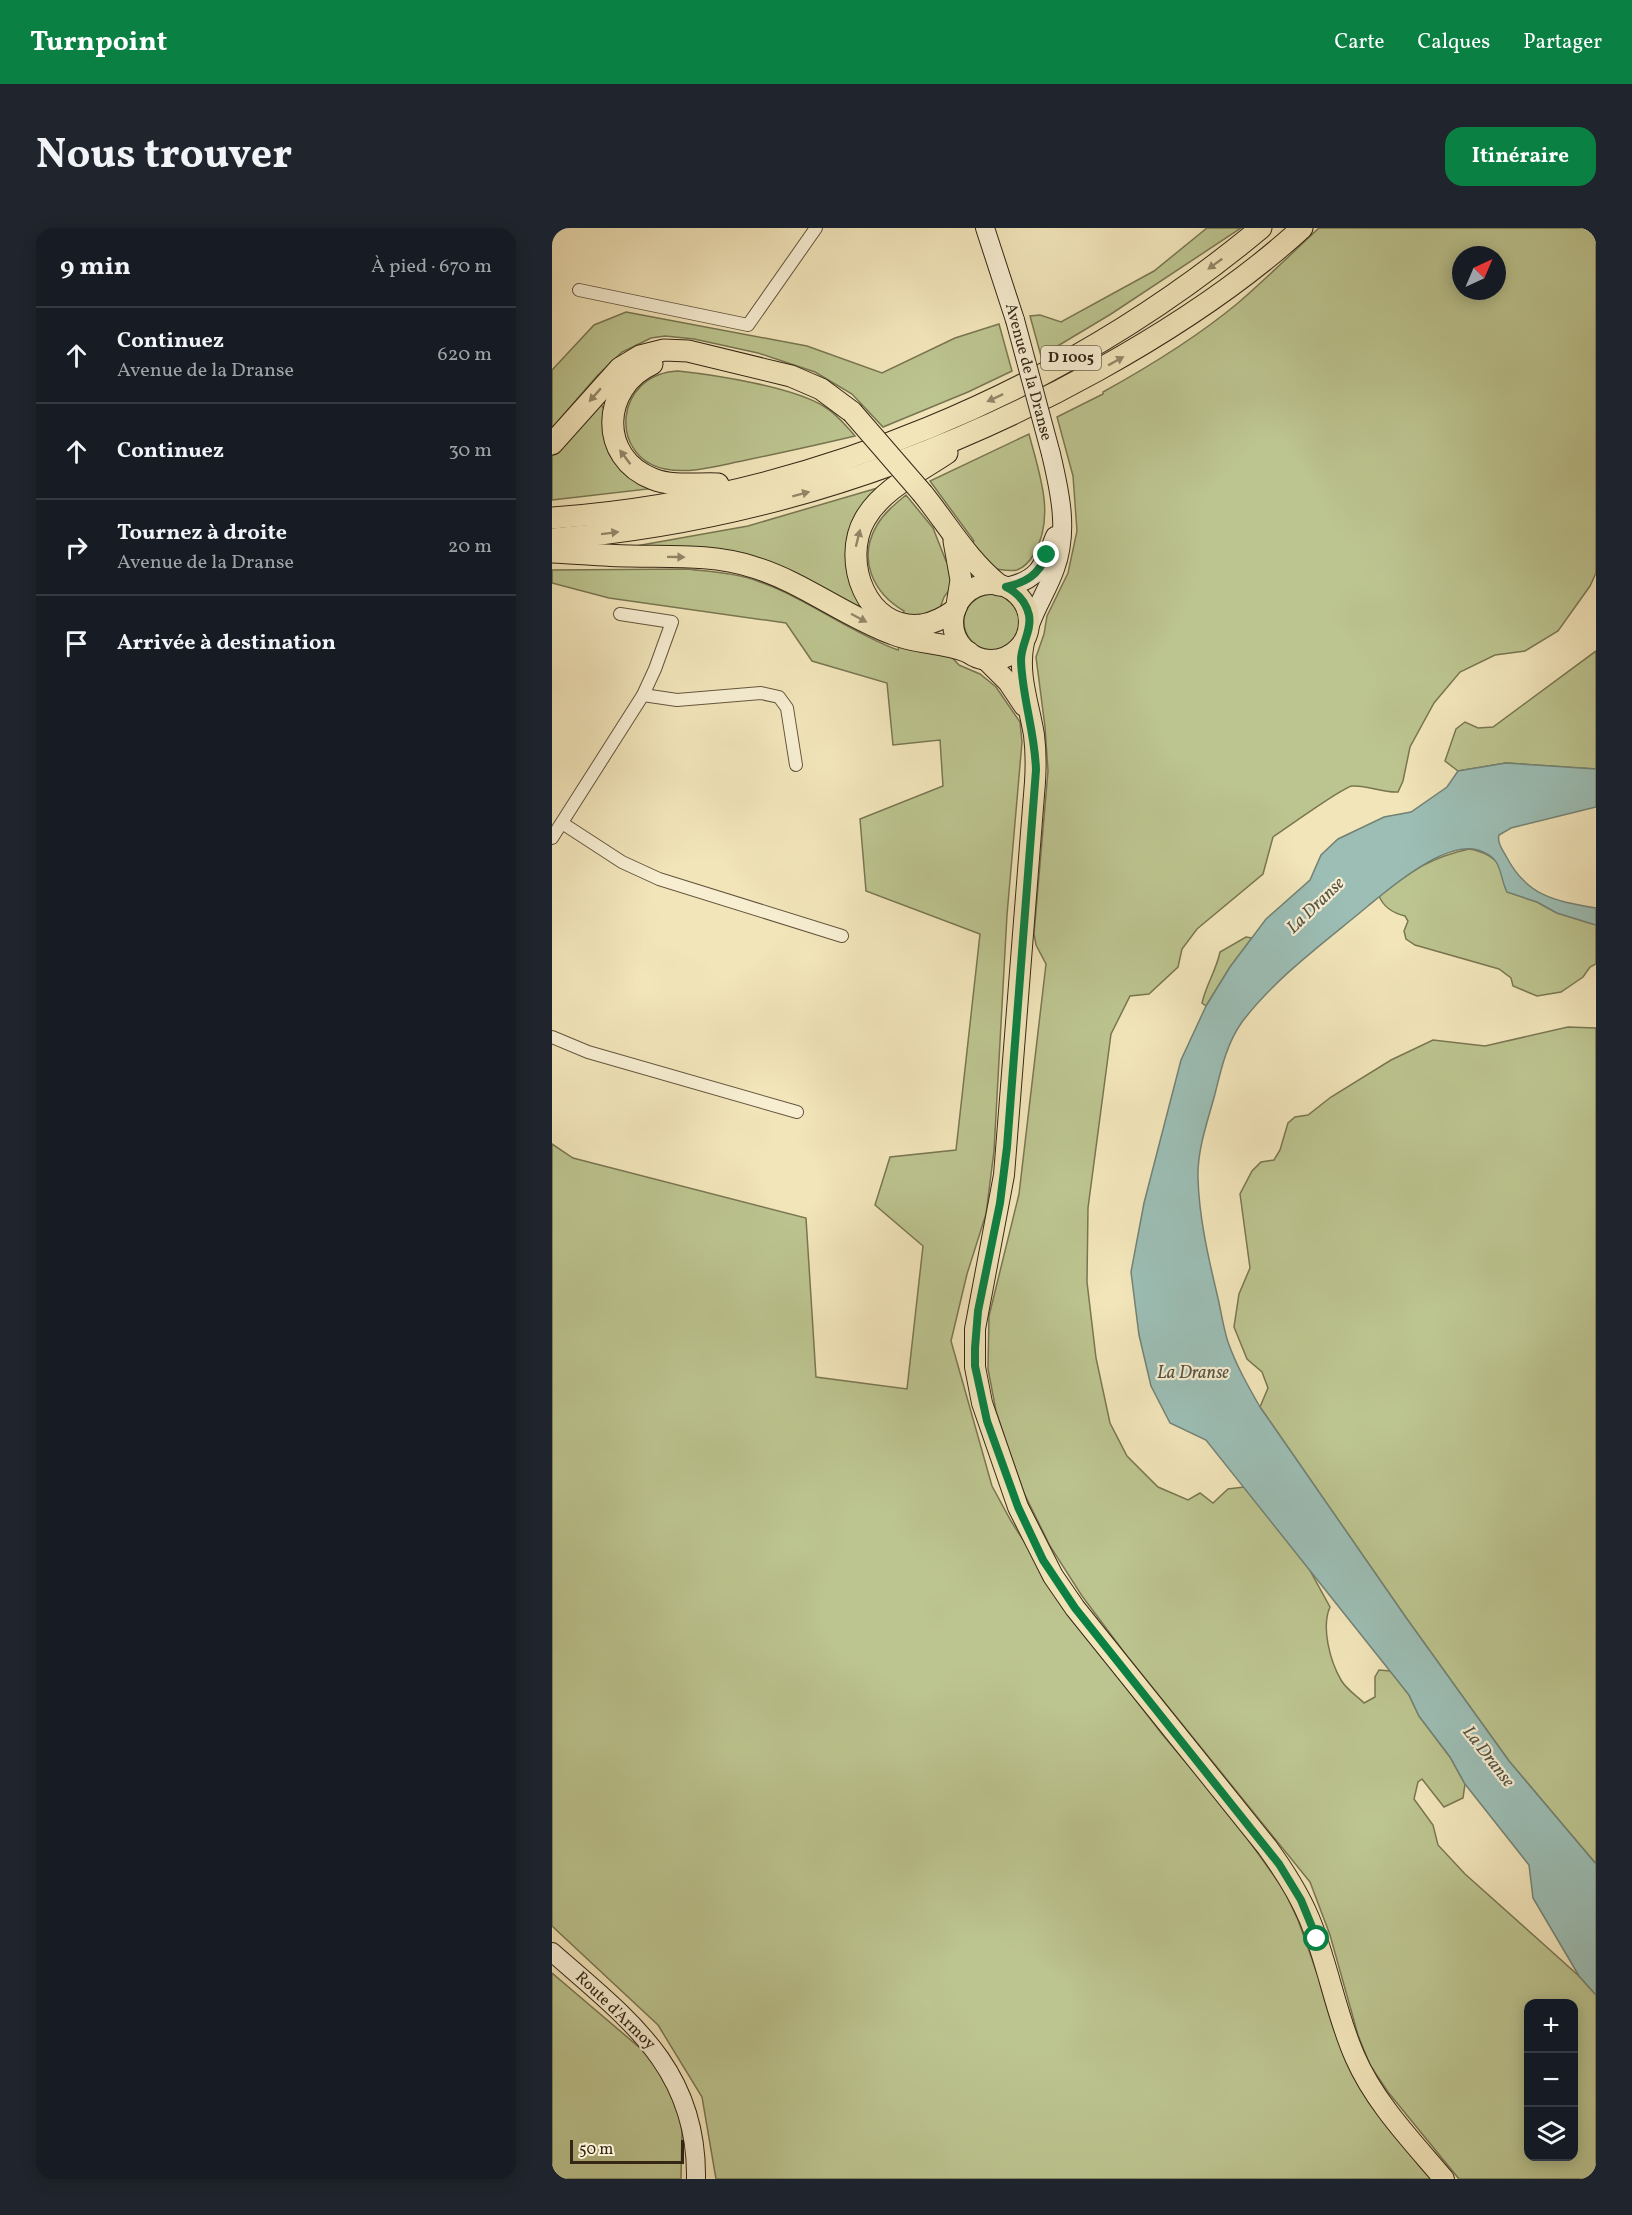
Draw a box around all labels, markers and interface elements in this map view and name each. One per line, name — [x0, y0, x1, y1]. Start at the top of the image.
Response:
text: Turnpoint — [30, 23, 167, 62]
text: Carte — [1334, 28, 1385, 57]
text: Calques — [1418, 28, 1490, 57]
text: Partager — [1523, 28, 1602, 57]
text: Nous trouver — [36, 127, 292, 186]
button: Itinéraire — [1445, 127, 1596, 186]
north arrow — [1452, 246, 1506, 300]
text: 9 min — [60, 249, 131, 285]
text: À pied · 670 m — [371, 253, 492, 281]
one-way arrow — [1208, 258, 1224, 270]
street label: Avenue de la Dranse — [999, 301, 1057, 443]
text: Continuez — [117, 326, 224, 357]
icon: ahead — [60, 339, 93, 372]
text: 620 m — [438, 341, 492, 369]
road number: D 1005 — [1041, 346, 1101, 370]
one-way arrow — [1107, 356, 1124, 366]
text: Avenue de la Dranse — [117, 357, 294, 385]
one-way arrow — [588, 387, 601, 403]
one-way arrow — [987, 394, 1004, 403]
icon: ahead — [60, 435, 93, 468]
text: Continuez — [117, 436, 224, 467]
text: 30 m — [448, 437, 492, 465]
one-way arrow — [620, 450, 632, 465]
one-way arrow — [792, 489, 810, 498]
text: Tournez à droite — [117, 518, 287, 549]
one-way arrow — [601, 528, 620, 538]
one-way arrow — [853, 529, 863, 547]
icon: right — [60, 531, 93, 564]
text: 20 m — [448, 533, 492, 561]
route end — [1033, 541, 1059, 567]
text: Avenue de la Dranse — [117, 549, 294, 577]
one-way arrow — [667, 552, 686, 562]
one-way arrow — [850, 613, 867, 623]
icon: arrive — [60, 627, 93, 660]
text: Arrivée à destination — [117, 628, 336, 659]
water label: La Dranse — [1281, 872, 1351, 940]
water label: La Dranse — [1157, 1361, 1229, 1386]
water label: La Dranse — [1456, 1721, 1520, 1793]
route start — [1303, 1925, 1329, 1951]
street label: Route d'Armoy — [570, 1967, 660, 2055]
map controls — [1524, 1999, 1578, 2161]
button: + — [1524, 1999, 1578, 2053]
button: − — [1524, 2053, 1578, 2107]
button: layers — [1524, 2107, 1578, 2161]
scale bar — [570, 2137, 684, 2164]
text: 50 m — [579, 2139, 613, 2161]

